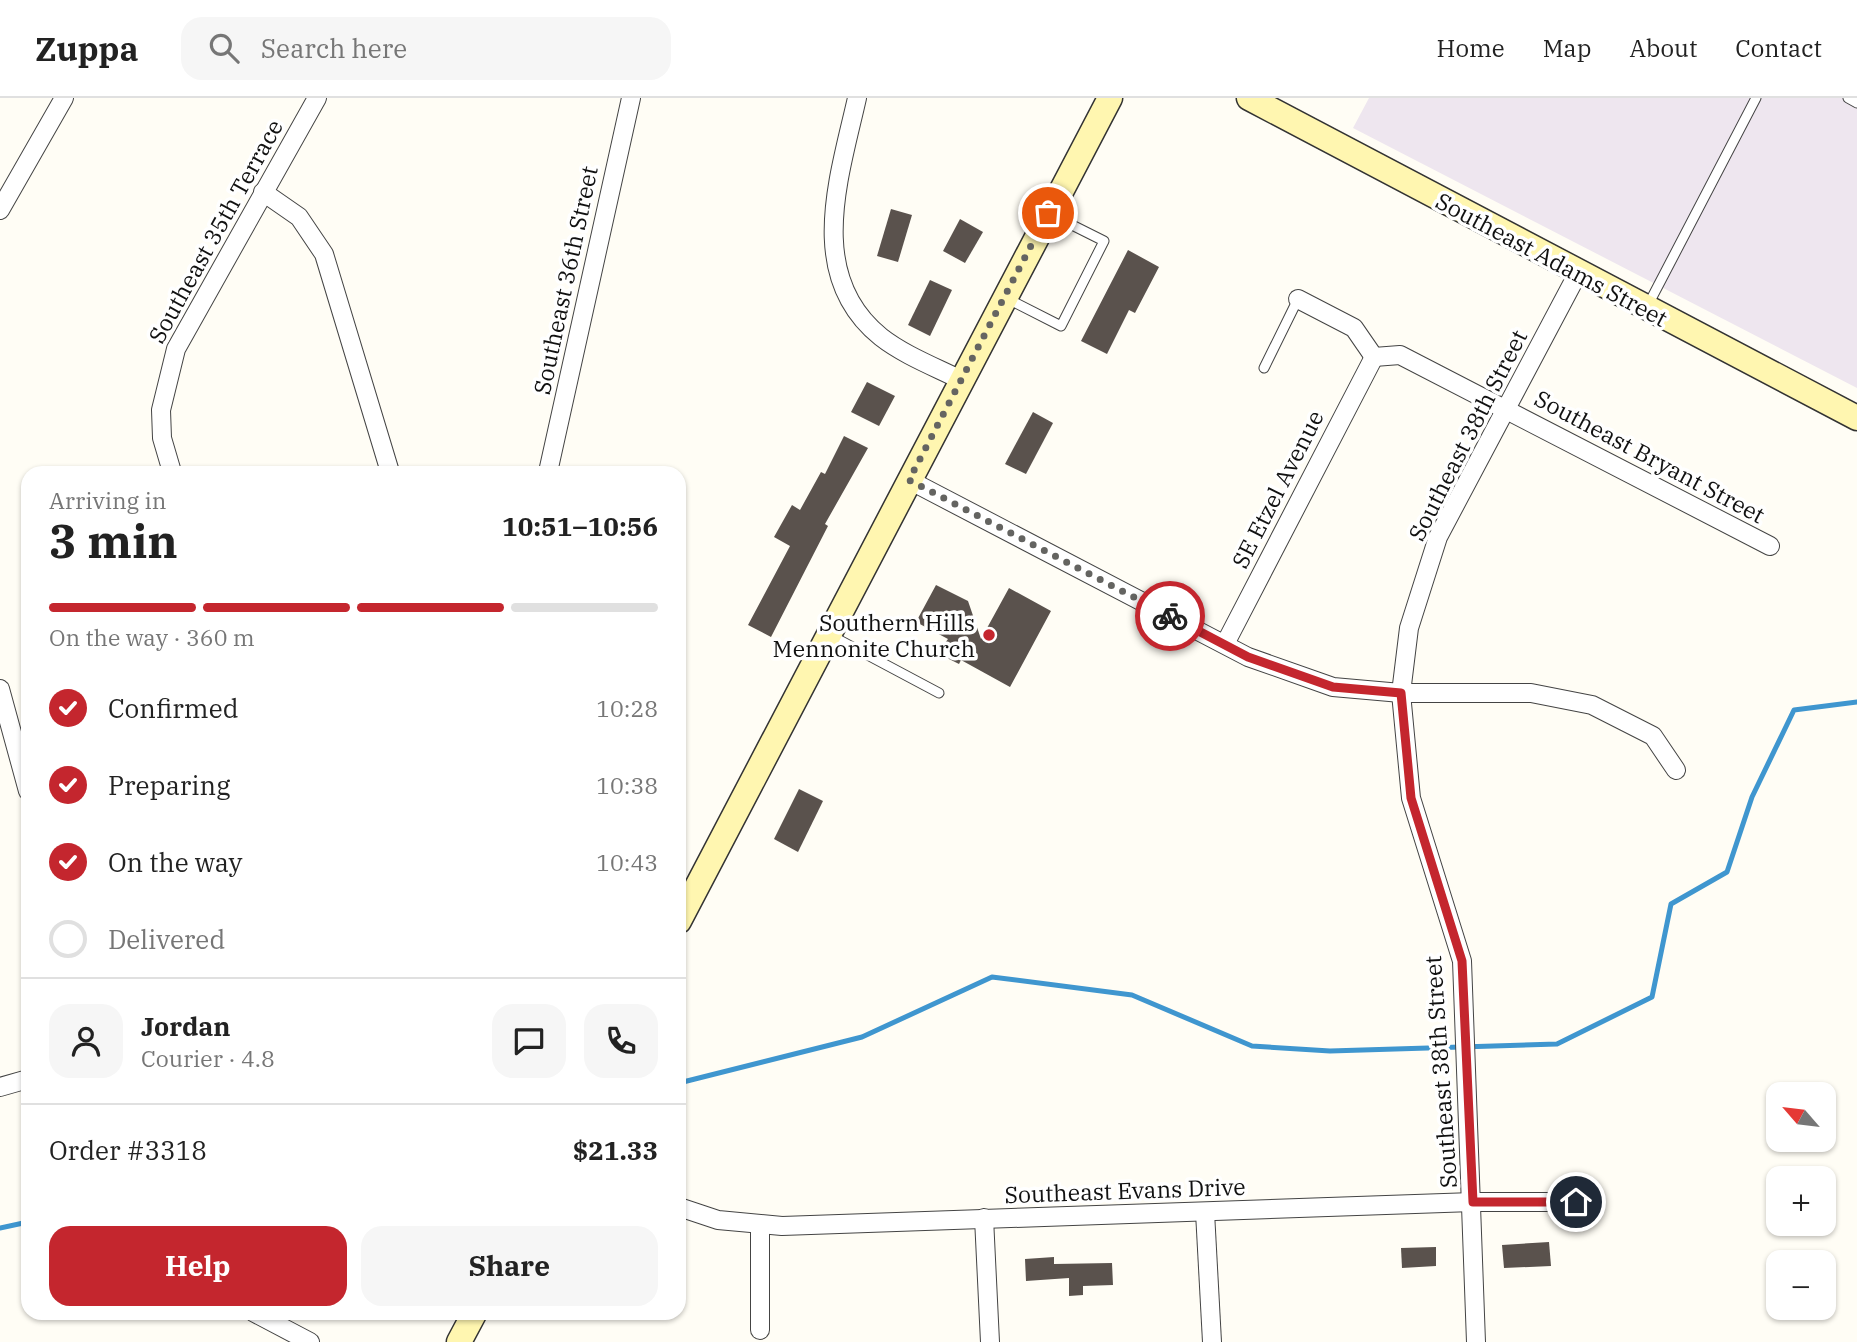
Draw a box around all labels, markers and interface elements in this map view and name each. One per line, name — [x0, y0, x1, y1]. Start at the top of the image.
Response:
search box — [181, 17, 671, 80]
text: Zuppa — [35, 27, 139, 70]
icon: search — [205, 29, 243, 67]
text: Search here — [261, 31, 407, 65]
text: Home — [1437, 32, 1505, 64]
text: Map — [1543, 32, 1591, 64]
text: About — [1629, 32, 1697, 64]
text: Contact — [1735, 32, 1822, 64]
street label: Southeast 35th Terrace — [141, 114, 289, 348]
street label: Southeast 36th Street — [526, 163, 604, 397]
pin — [1018, 183, 1078, 243]
street label: Southeast Adams Street — [1431, 185, 1673, 333]
icon: bag — [1029, 194, 1067, 232]
street label: Southeast 38th Street — [1401, 324, 1533, 546]
street label: Southeast Bryant Street — [1530, 383, 1770, 529]
street label: SE Etzel Avenue — [1224, 405, 1330, 573]
text: Arriving in — [49, 485, 166, 515]
text: 10:51–10:56 — [502, 509, 658, 543]
text: 3 min — [49, 511, 178, 571]
courier — [1135, 581, 1205, 651]
icon: bike — [1151, 597, 1189, 635]
place label: Southern Hills Mennonite Church — [773, 607, 975, 663]
text: On the way · 360 m — [49, 622, 255, 652]
marker: Southern Hills Mennonite Church — [981, 627, 997, 643]
icon: check — [49, 689, 87, 727]
text: Confirmed — [108, 691, 239, 725]
text: 10:28 — [596, 693, 658, 723]
icon: check — [49, 766, 87, 804]
text: Preparing — [108, 768, 230, 802]
text: 10:38 — [596, 770, 658, 800]
icon: check — [49, 843, 87, 881]
text: On the way — [108, 845, 242, 879]
text: 10:43 — [596, 847, 658, 877]
text: Delivered — [108, 922, 225, 956]
street label: Southeast 38th Street — [1417, 955, 1463, 1189]
button: person — [49, 1004, 123, 1078]
button: chat — [492, 1004, 566, 1078]
button: phone — [584, 1004, 658, 1078]
text: Jordan — [141, 1009, 231, 1043]
text: Courier · 4.8 — [141, 1043, 275, 1073]
north arrow — [1766, 1082, 1836, 1152]
map controls — [1766, 1082, 1836, 1320]
text: Order #3318 — [49, 1133, 207, 1167]
text: $21.33 — [573, 1133, 658, 1167]
button: + — [1766, 1166, 1836, 1236]
street label: Southeast Evans Drive — [1004, 1171, 1246, 1209]
pin — [1546, 1172, 1606, 1232]
icon: home — [1557, 1183, 1595, 1221]
button: Help — [49, 1226, 347, 1306]
button: Share — [361, 1226, 658, 1306]
button: − — [1766, 1250, 1836, 1320]

